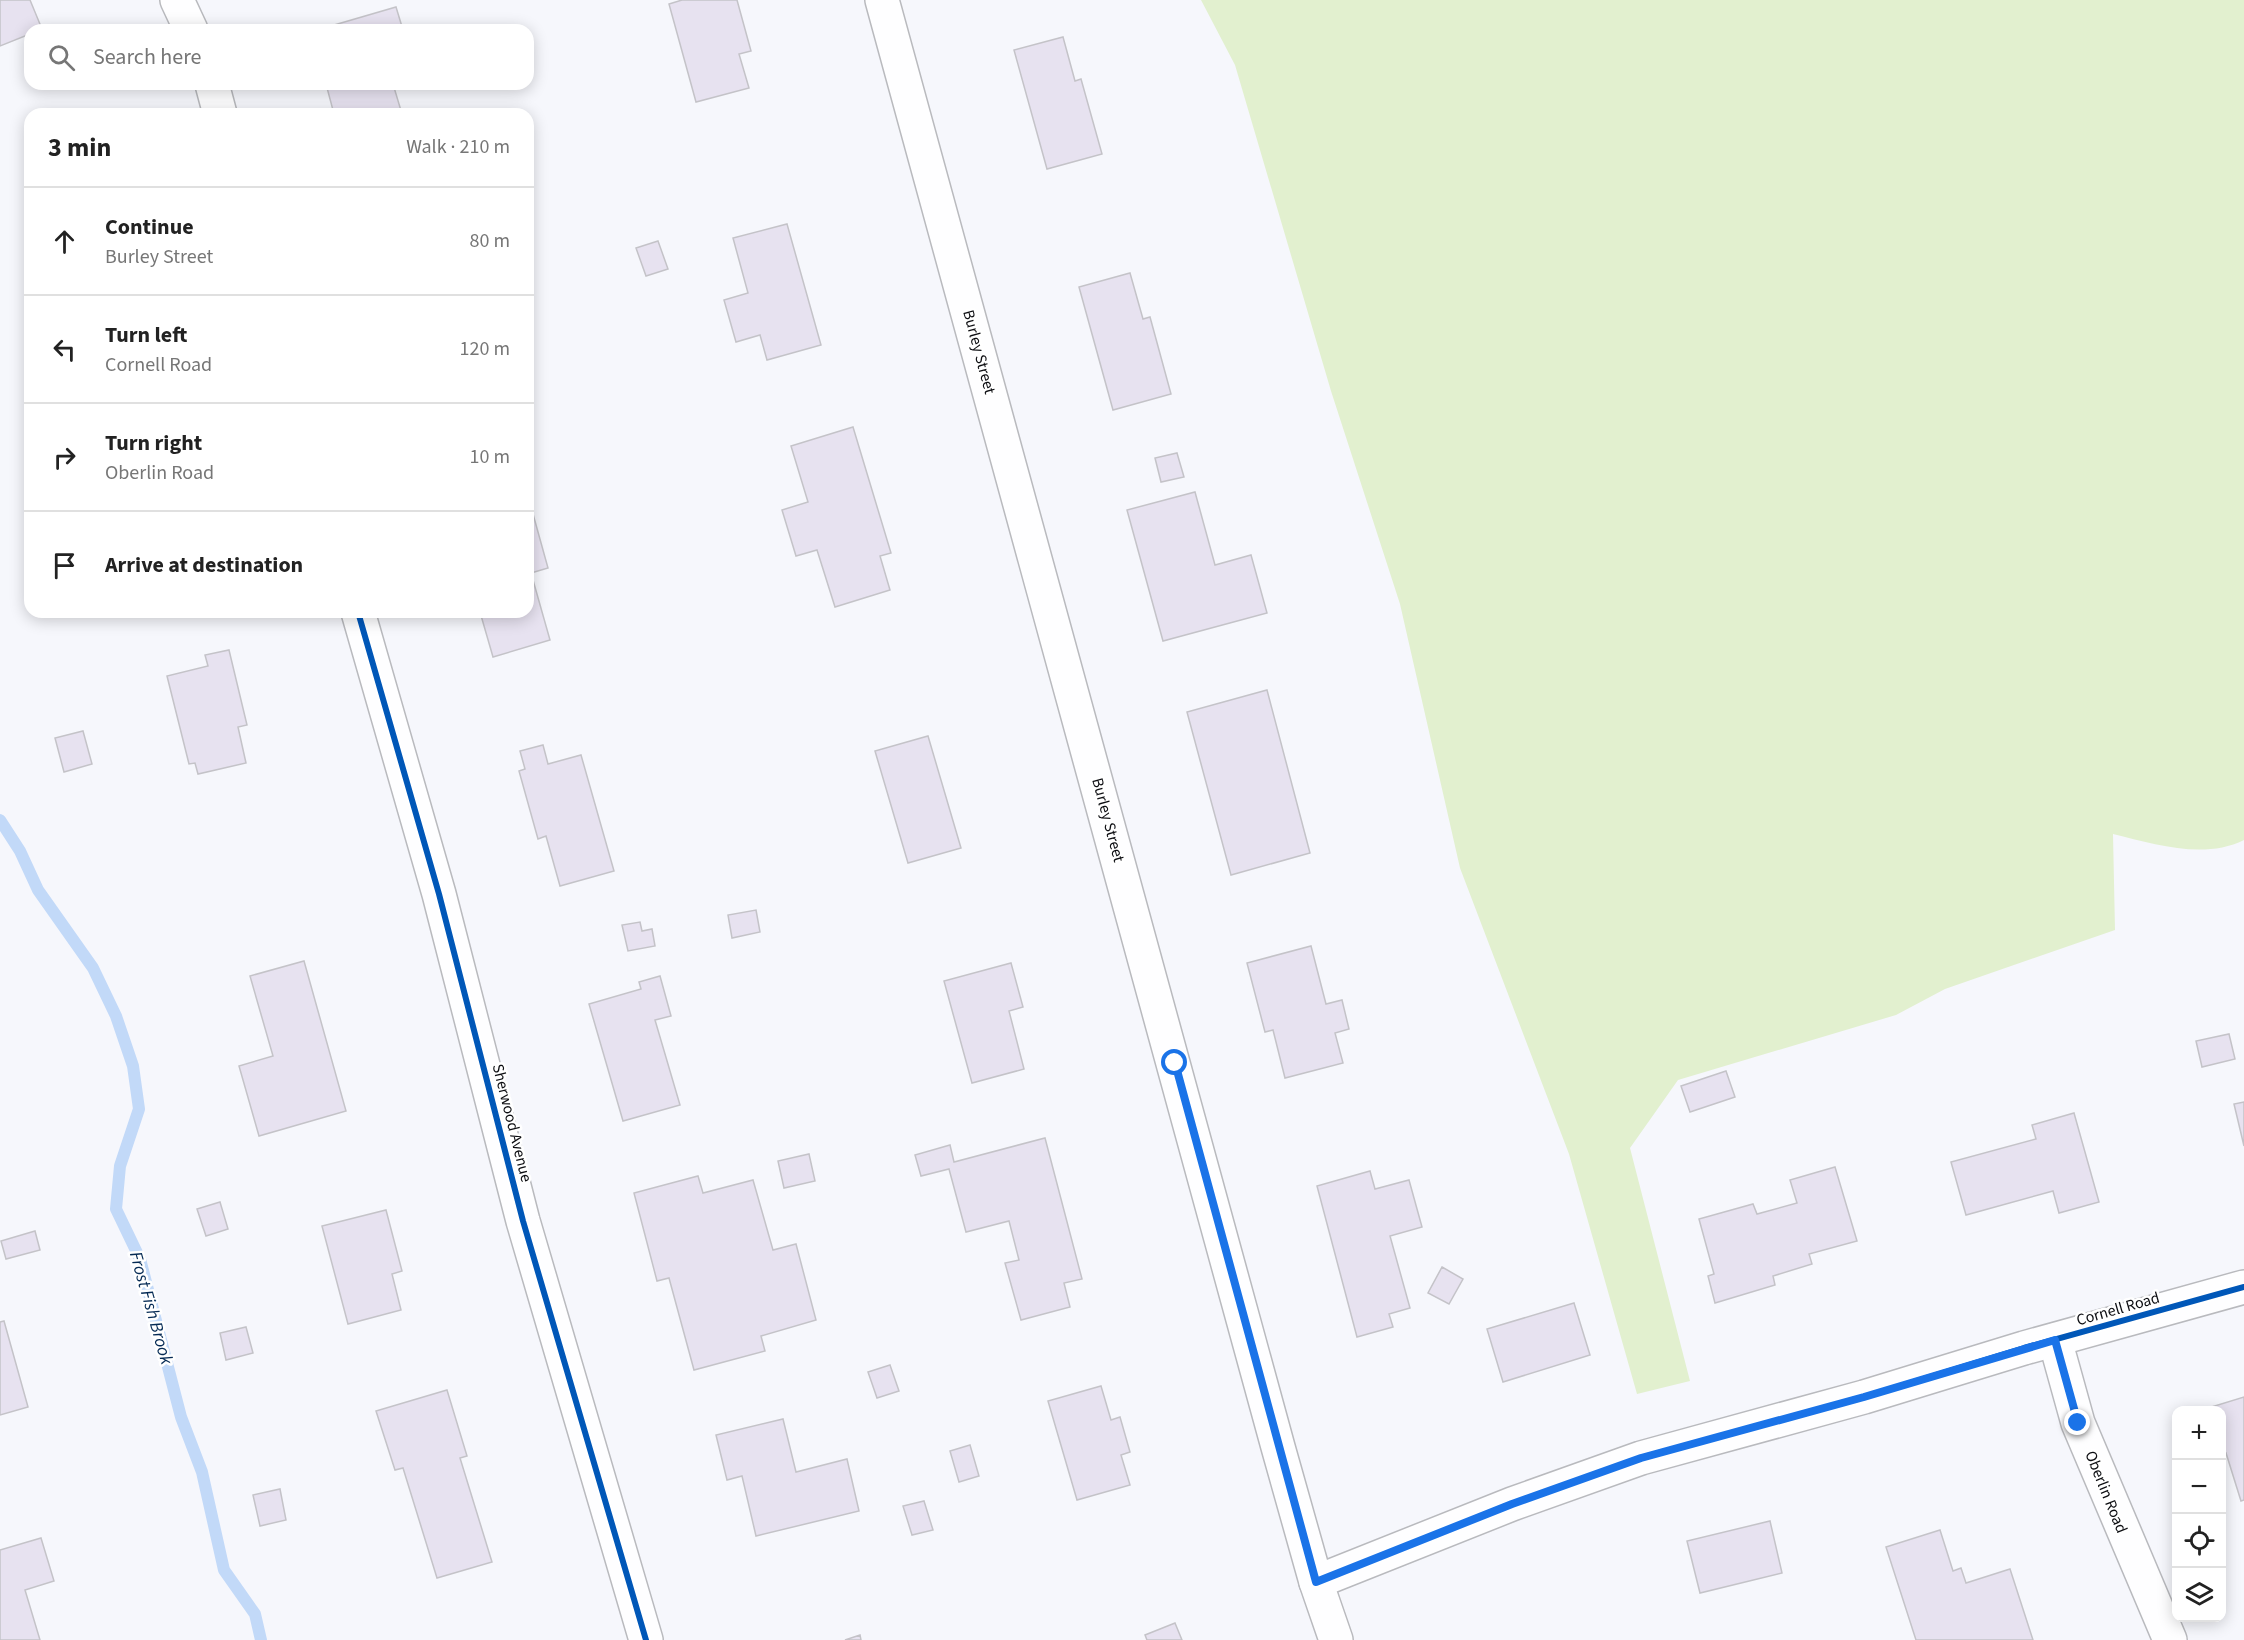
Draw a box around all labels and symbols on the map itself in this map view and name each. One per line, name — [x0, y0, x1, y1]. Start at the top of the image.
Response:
street label: Burley Street — [957, 307, 1001, 397]
street label: Burley Street — [1086, 775, 1130, 865]
route start — [1161, 1049, 1187, 1075]
street label: Sherwood Avenue — [487, 1062, 537, 1185]
water label: Frost Fish Brook — [123, 1249, 179, 1368]
street label: Cornell Road — [2074, 1287, 2162, 1331]
route end — [2064, 1409, 2090, 1435]
street label: Oberlin Road — [2079, 1447, 2133, 1537]

